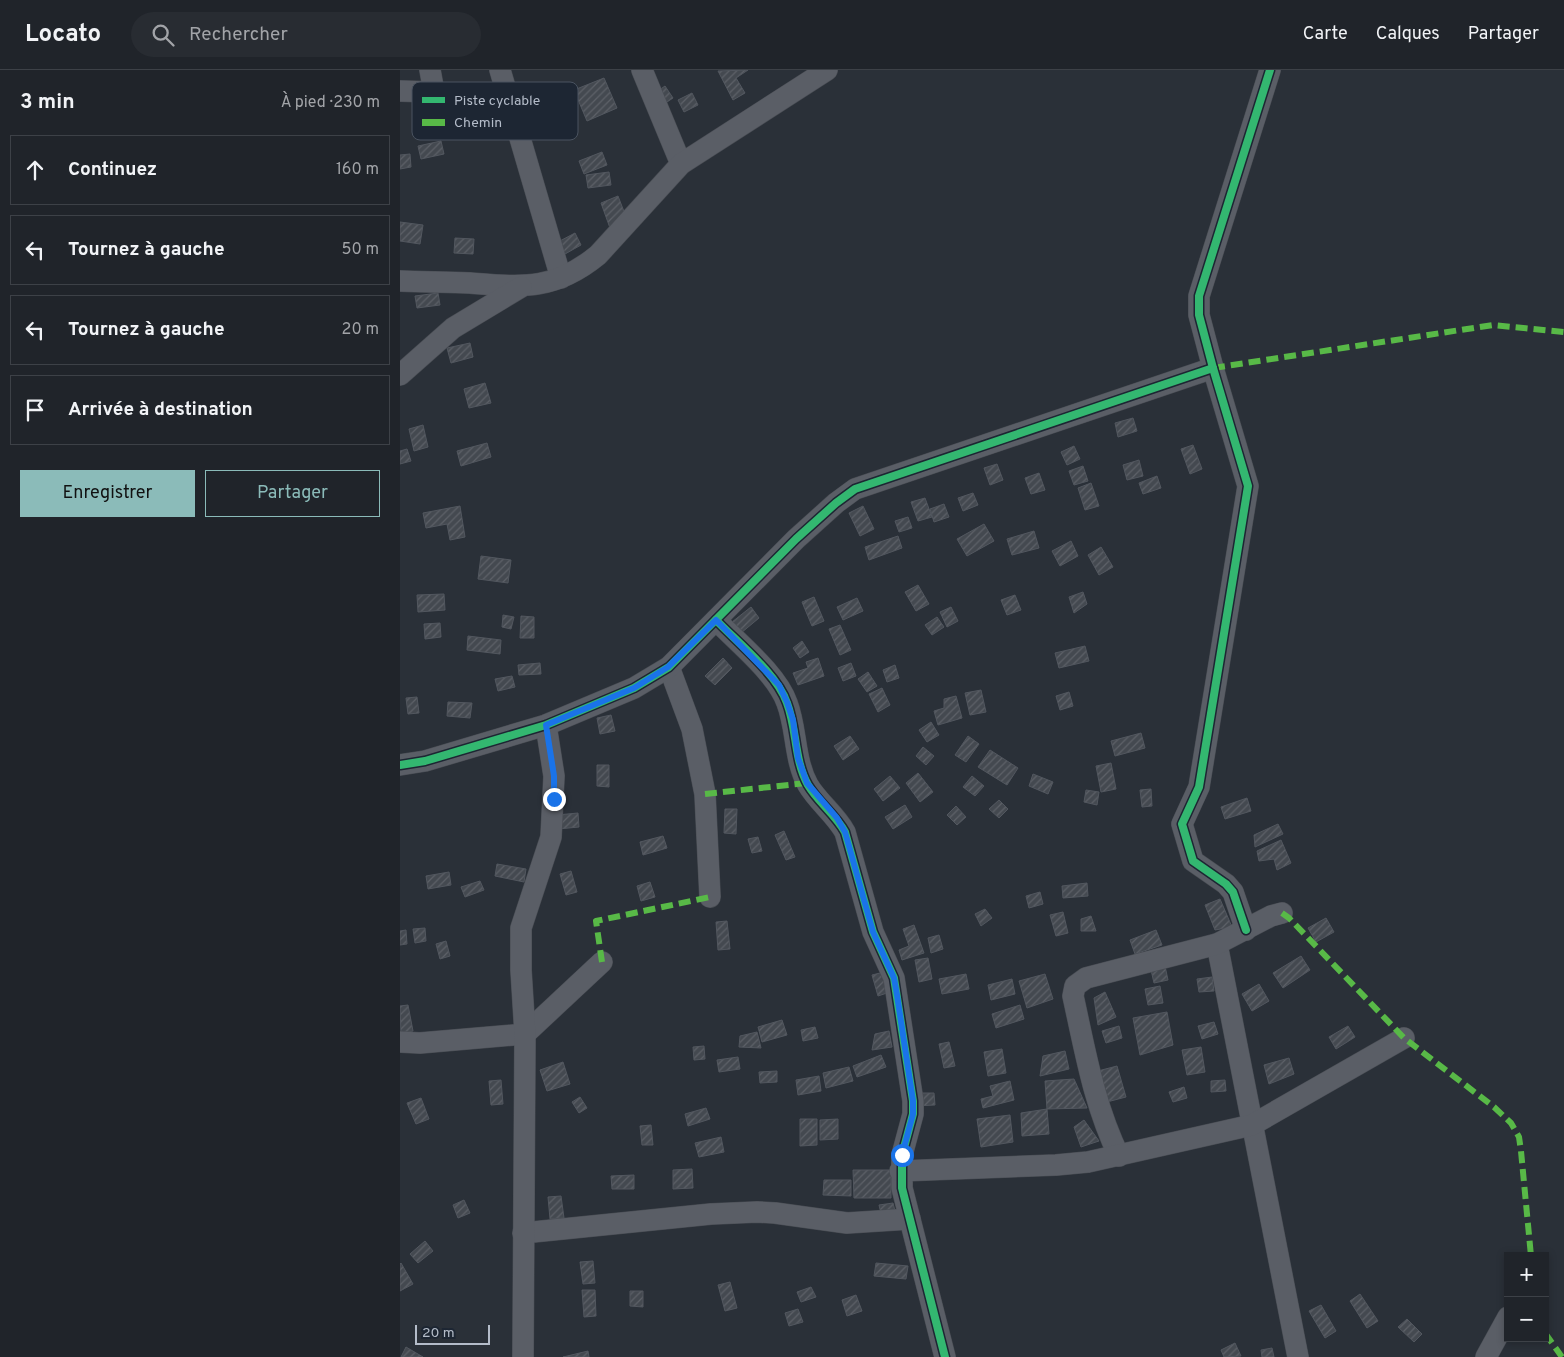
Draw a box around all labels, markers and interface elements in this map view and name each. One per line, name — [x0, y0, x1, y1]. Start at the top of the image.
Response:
search box — [131, 12, 481, 57]
text: Locato — [25, 20, 101, 50]
icon: search — [149, 21, 177, 49]
text: Rechercher — [189, 23, 288, 47]
text: Carte — [1303, 23, 1348, 46]
text: Calques — [1376, 23, 1440, 46]
text: Partager — [1468, 23, 1539, 46]
legend — [412, 82, 578, 140]
text: 3 min — [20, 89, 75, 116]
text: À pied · 230 m — [281, 93, 380, 113]
text: Piste cyclable — [454, 93, 540, 110]
text: Chemin — [454, 115, 502, 132]
icon: ahead — [21, 156, 49, 184]
text: Continuez — [68, 158, 157, 182]
text: 160 m — [336, 160, 379, 180]
icon: left — [21, 236, 49, 264]
text: Tournez à gauche — [68, 238, 225, 262]
text: 50 m — [342, 240, 379, 260]
icon: left — [21, 316, 49, 344]
text: Tournez à gauche — [68, 318, 225, 342]
text: 20 m — [342, 320, 379, 340]
icon: arrive — [21, 396, 49, 424]
text: Arrivée à destination — [68, 398, 253, 422]
button: Enregistrer — [20, 470, 195, 517]
button: Partager — [205, 470, 380, 517]
route end — [543, 788, 566, 811]
route start — [891, 1144, 914, 1167]
map controls — [1504, 1252, 1549, 1342]
button: + — [1504, 1252, 1549, 1297]
button: − — [1504, 1297, 1549, 1342]
scale bar — [415, 1322, 490, 1345]
text: 20 m — [422, 1325, 455, 1342]

